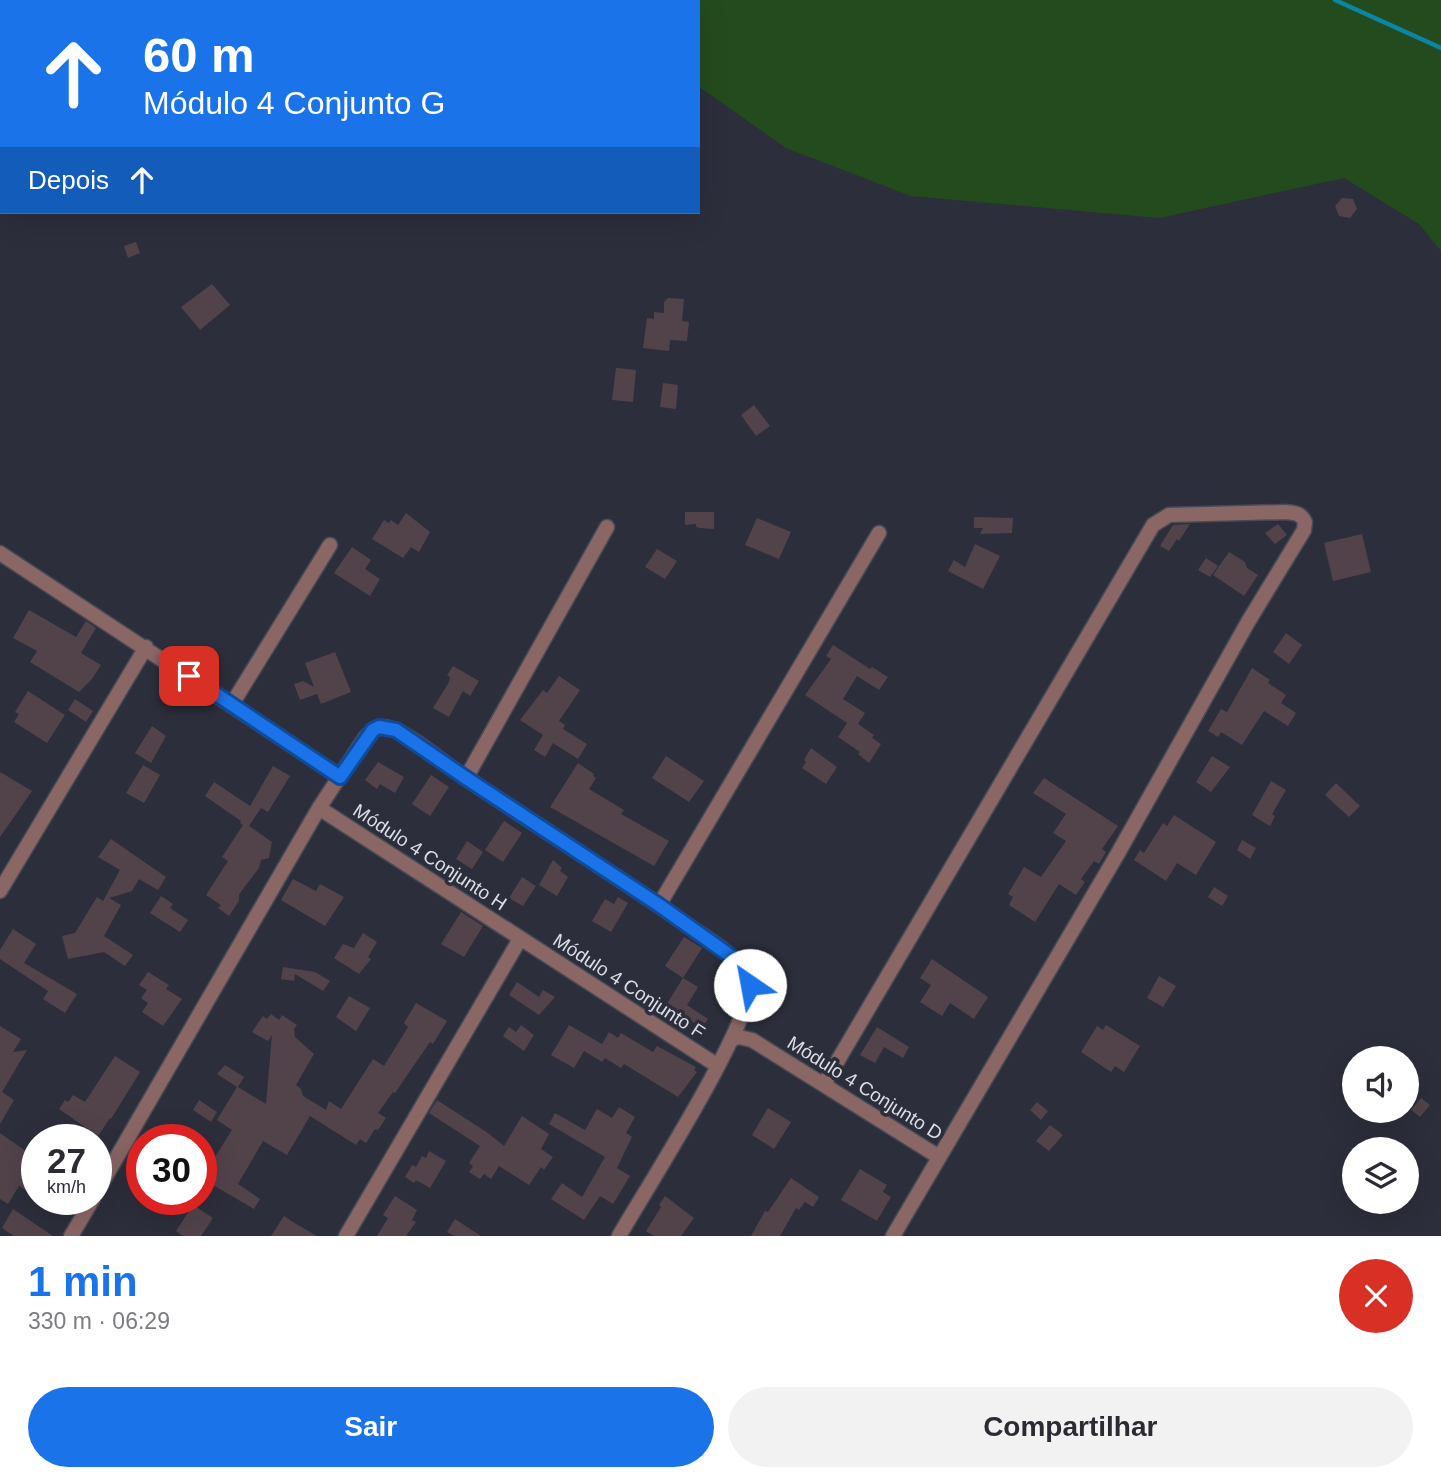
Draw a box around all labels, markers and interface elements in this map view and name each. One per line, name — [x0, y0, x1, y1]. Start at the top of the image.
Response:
icon: ahead — [28, 28, 119, 119]
text: 60 m — [143, 28, 255, 82]
text: Módulo 4 Conjunto G — [143, 85, 445, 121]
icon: ahead — [123, 161, 161, 199]
text: Depois — [28, 165, 109, 195]
pin — [159, 646, 219, 706]
icon: arrive — [170, 657, 208, 695]
street label: Módulo 4 Conjunto H — [349, 800, 511, 914]
street label: Módulo 4 Conjunto F — [549, 929, 709, 1043]
position arrow — [713, 948, 787, 1022]
street label: Módulo 4 Conjunto D — [784, 1032, 946, 1144]
map controls — [1342, 1046, 1419, 1214]
button: sound — [1342, 1046, 1419, 1123]
speed limit sign: 30 — [126, 1124, 217, 1215]
button: layers — [1342, 1137, 1419, 1214]
text: 27 — [47, 1141, 86, 1180]
text: km/h — [47, 1177, 86, 1197]
text: 1 min — [28, 1258, 138, 1305]
button: close — [1339, 1259, 1413, 1333]
text: 330 m · 06:29 — [28, 1308, 170, 1334]
button: Sair — [28, 1387, 714, 1467]
button: Compartilhar — [728, 1387, 1413, 1467]

